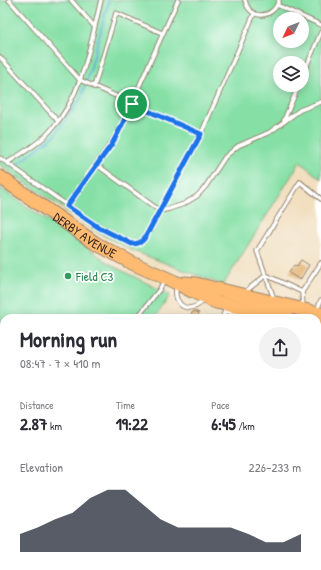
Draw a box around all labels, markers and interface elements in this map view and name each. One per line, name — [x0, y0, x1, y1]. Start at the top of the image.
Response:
north arrow — [273, 12, 309, 48]
map controls — [273, 12, 309, 92]
button: layers — [273, 56, 309, 92]
pin — [115, 87, 149, 121]
icon: arrive — [121, 93, 143, 115]
street label: DERBY AVENUE — [50, 208, 120, 262]
place label: Field C3 — [75, 267, 114, 285]
marker: Field C3 — [63, 271, 73, 281]
text: Morning run — [20, 324, 117, 354]
button: share — [259, 327, 301, 369]
text: 08:47 · 7 × 410 m — [20, 354, 100, 372]
text: Distance — [20, 398, 54, 412]
text: Time — [116, 398, 135, 412]
text: Pace — [211, 398, 230, 412]
text: 2.87 — [20, 412, 47, 435]
text: 19:22 — [116, 412, 148, 435]
text: 6:45 — [211, 412, 236, 435]
text: km — [47, 419, 62, 433]
text: /km — [236, 419, 255, 433]
text: Elevation — [20, 458, 63, 476]
text: 226–233 m — [249, 458, 301, 476]

